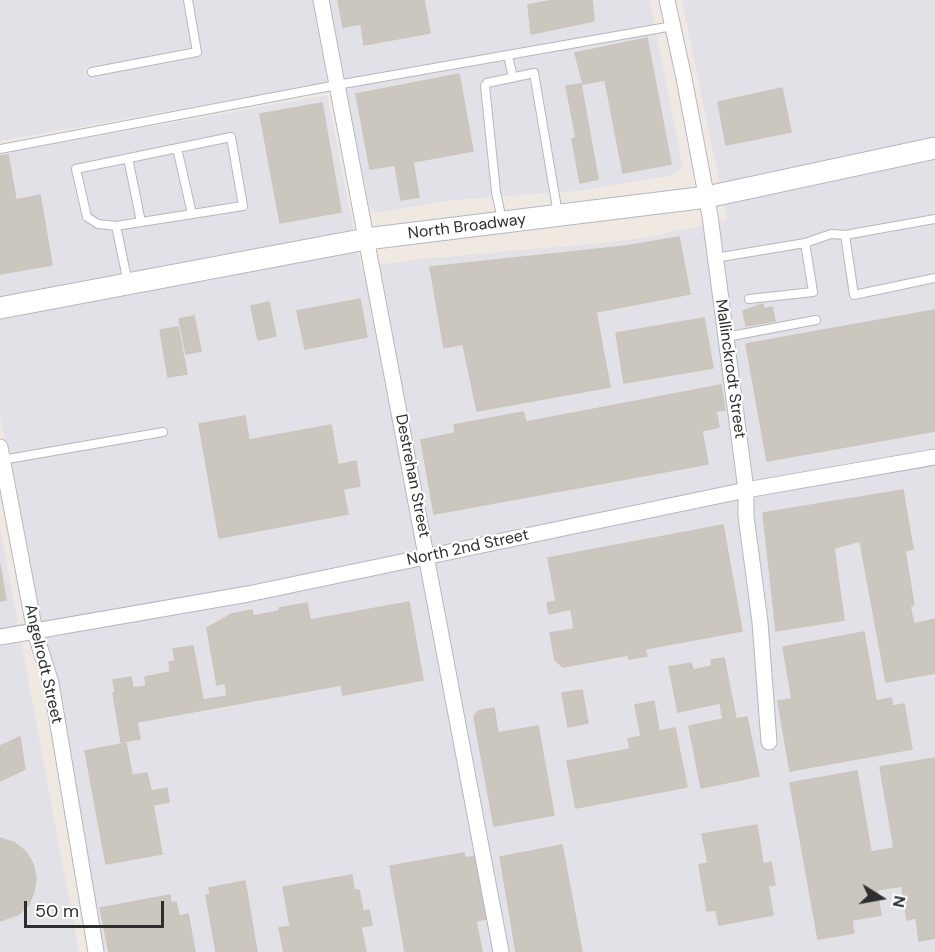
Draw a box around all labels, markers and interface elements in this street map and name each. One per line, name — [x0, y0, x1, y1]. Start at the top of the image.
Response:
street label: North Broadway — [407, 210, 527, 244]
street label: Mallinckrodt Street — [711, 298, 749, 440]
street label: Destrehan Street — [391, 413, 433, 539]
street label: North 2nd Street — [405, 526, 531, 570]
street label: Angelrodt Street — [20, 602, 66, 726]
north arrow — [851, 868, 911, 928]
scale bar — [27, 889, 166, 927]
text: N — [888, 894, 911, 909]
text: 50 m — [35, 899, 79, 923]

